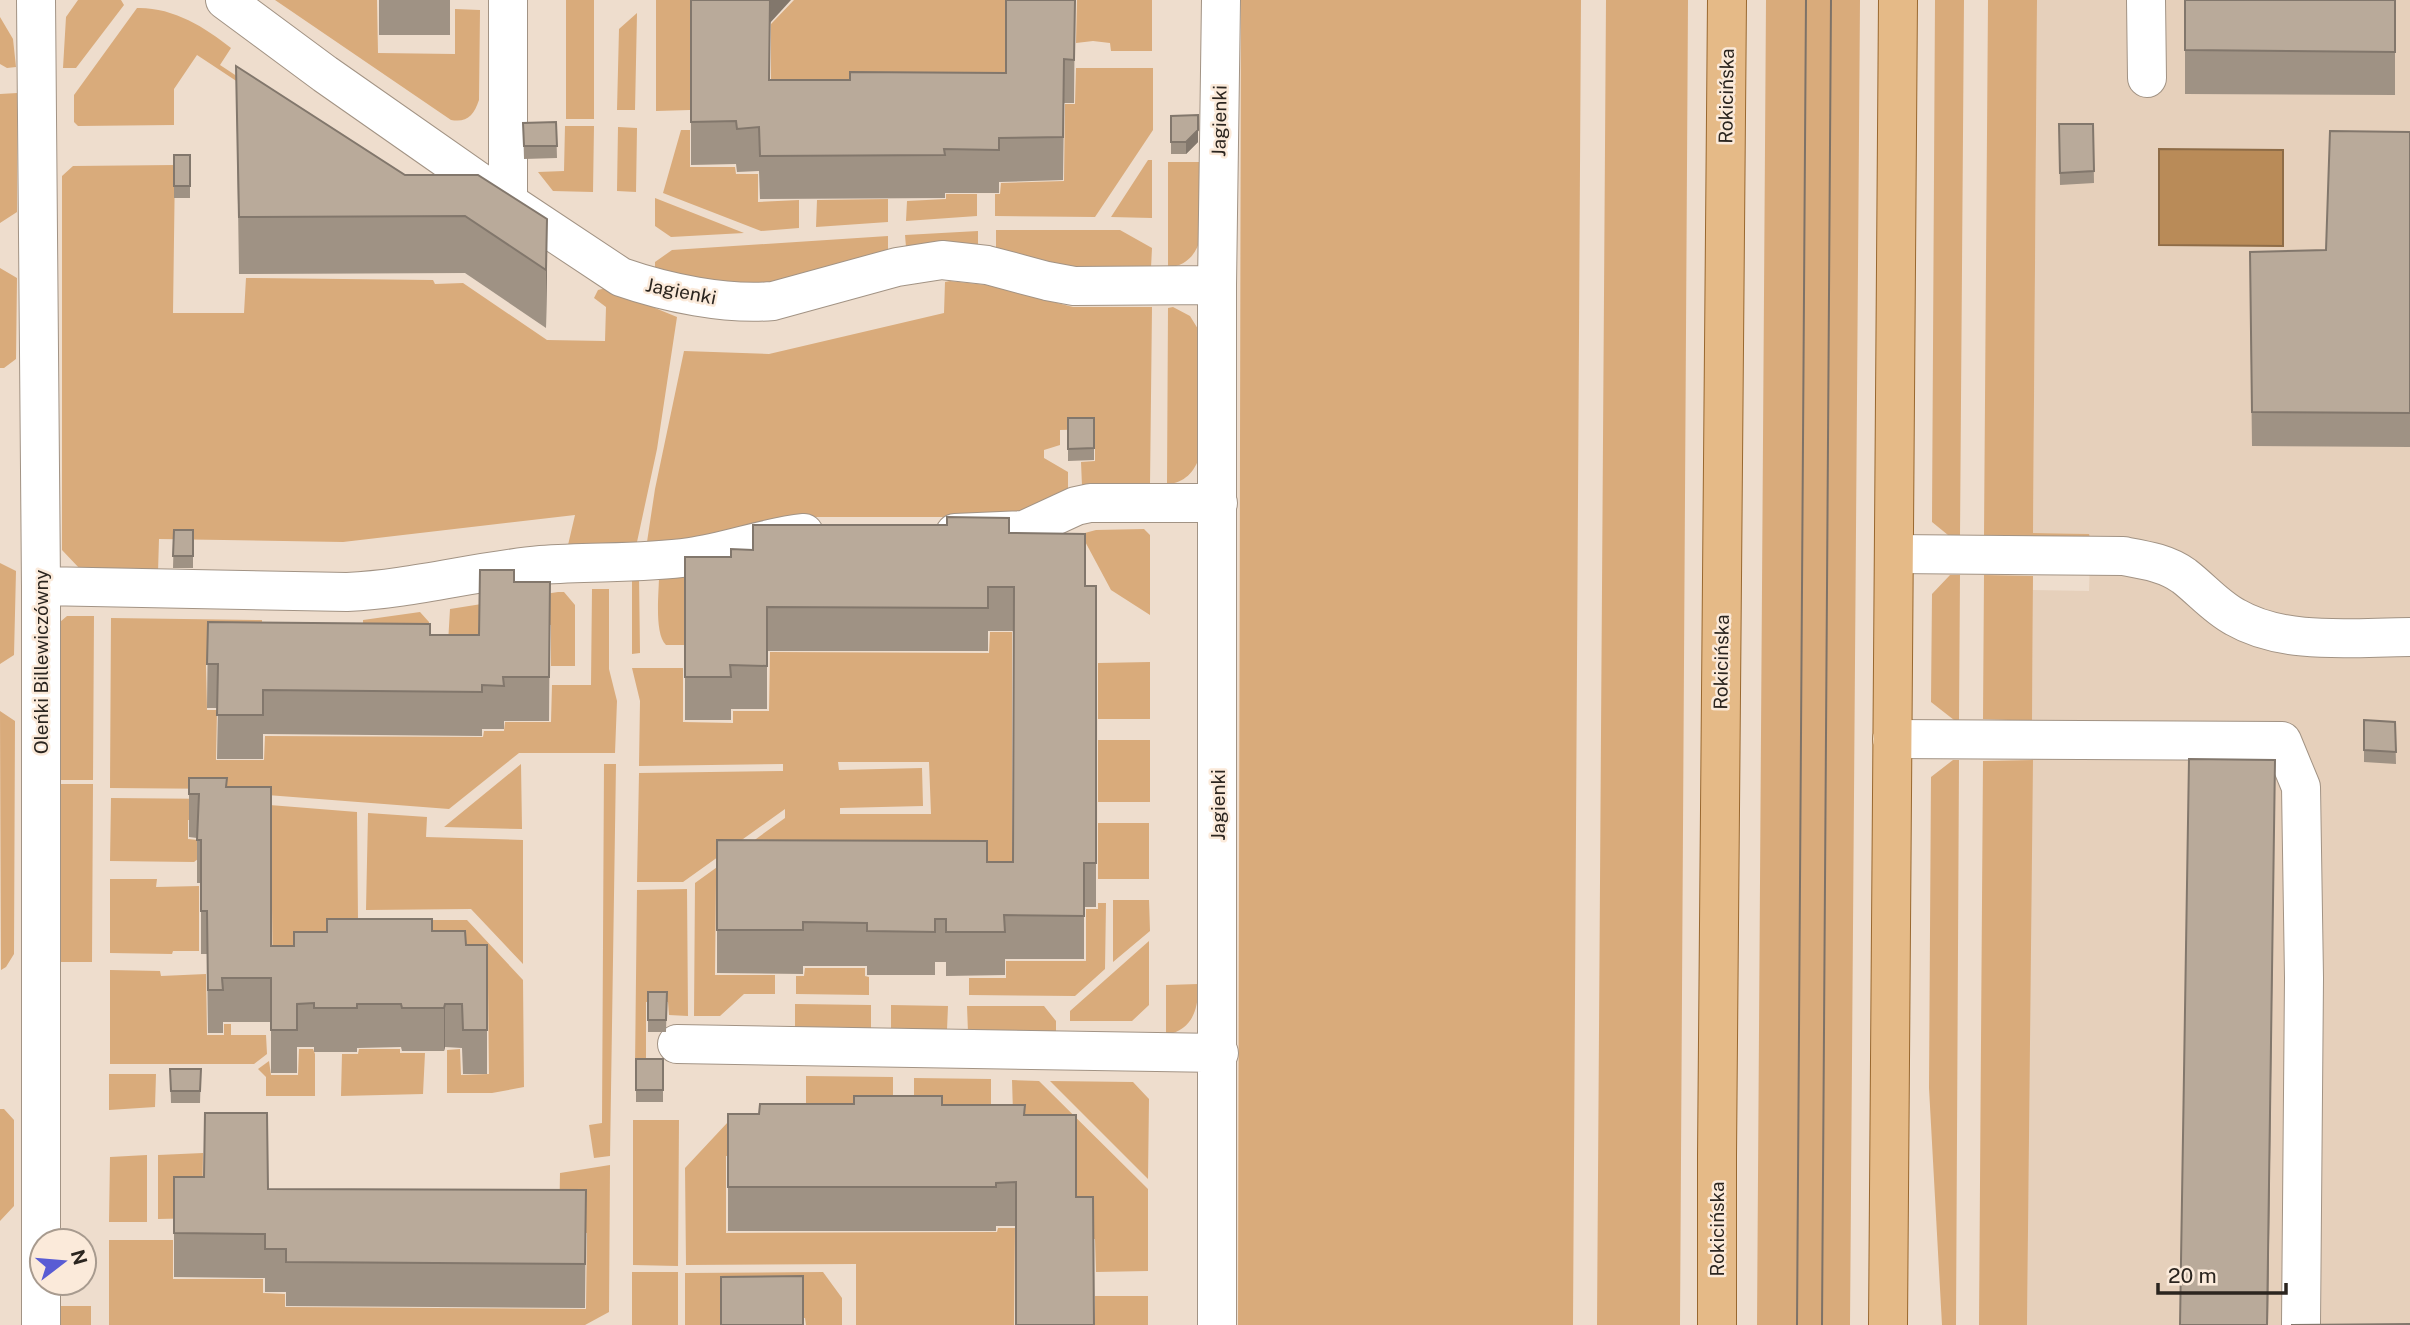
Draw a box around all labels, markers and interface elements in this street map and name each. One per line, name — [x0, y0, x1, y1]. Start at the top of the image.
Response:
street label: Rokicińska — [1714, 48, 1738, 144]
street label: Jagienki — [1207, 85, 1231, 157]
street label: Jagienki — [644, 273, 718, 309]
street label: Oleńki Billewiczówny — [30, 570, 52, 754]
street label: Rokicińska — [1709, 614, 1733, 710]
street label: Jagienki — [1207, 769, 1229, 841]
street label: Rokicińska — [1706, 1181, 1728, 1277]
north arrow — [28, 1227, 98, 1297]
text: N — [67, 1247, 92, 1267]
scale bar — [2158, 1252, 2286, 1296]
text: 20 m — [2168, 1263, 2217, 1288]

